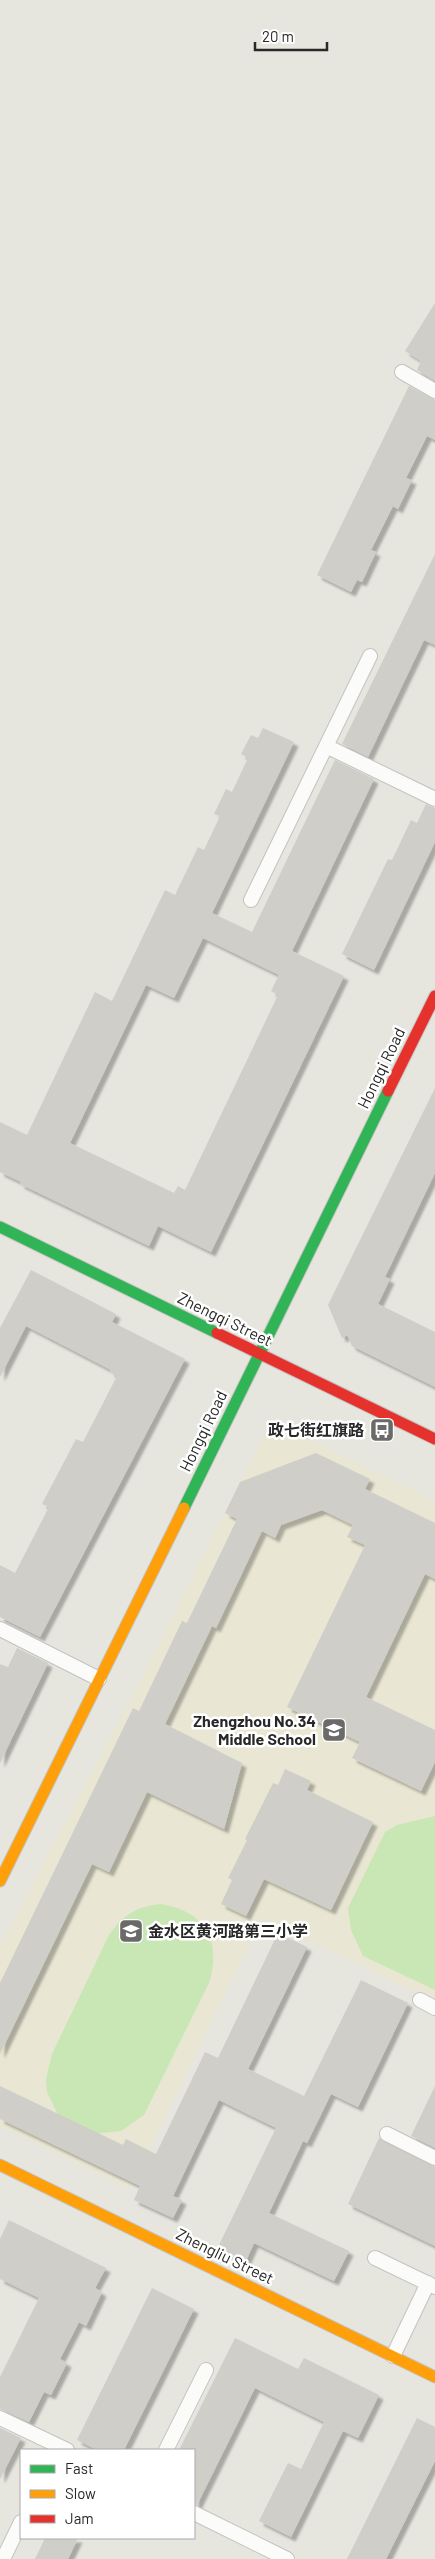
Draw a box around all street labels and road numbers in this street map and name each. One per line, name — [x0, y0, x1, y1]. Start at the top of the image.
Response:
street label: Hongqi Road — [353, 1024, 408, 1111]
street label: Zhengqi Street — [175, 1287, 276, 1350]
street label: Hongqi Road — [175, 1387, 230, 1474]
street label: Zhengliu Street — [173, 2224, 277, 2287]

